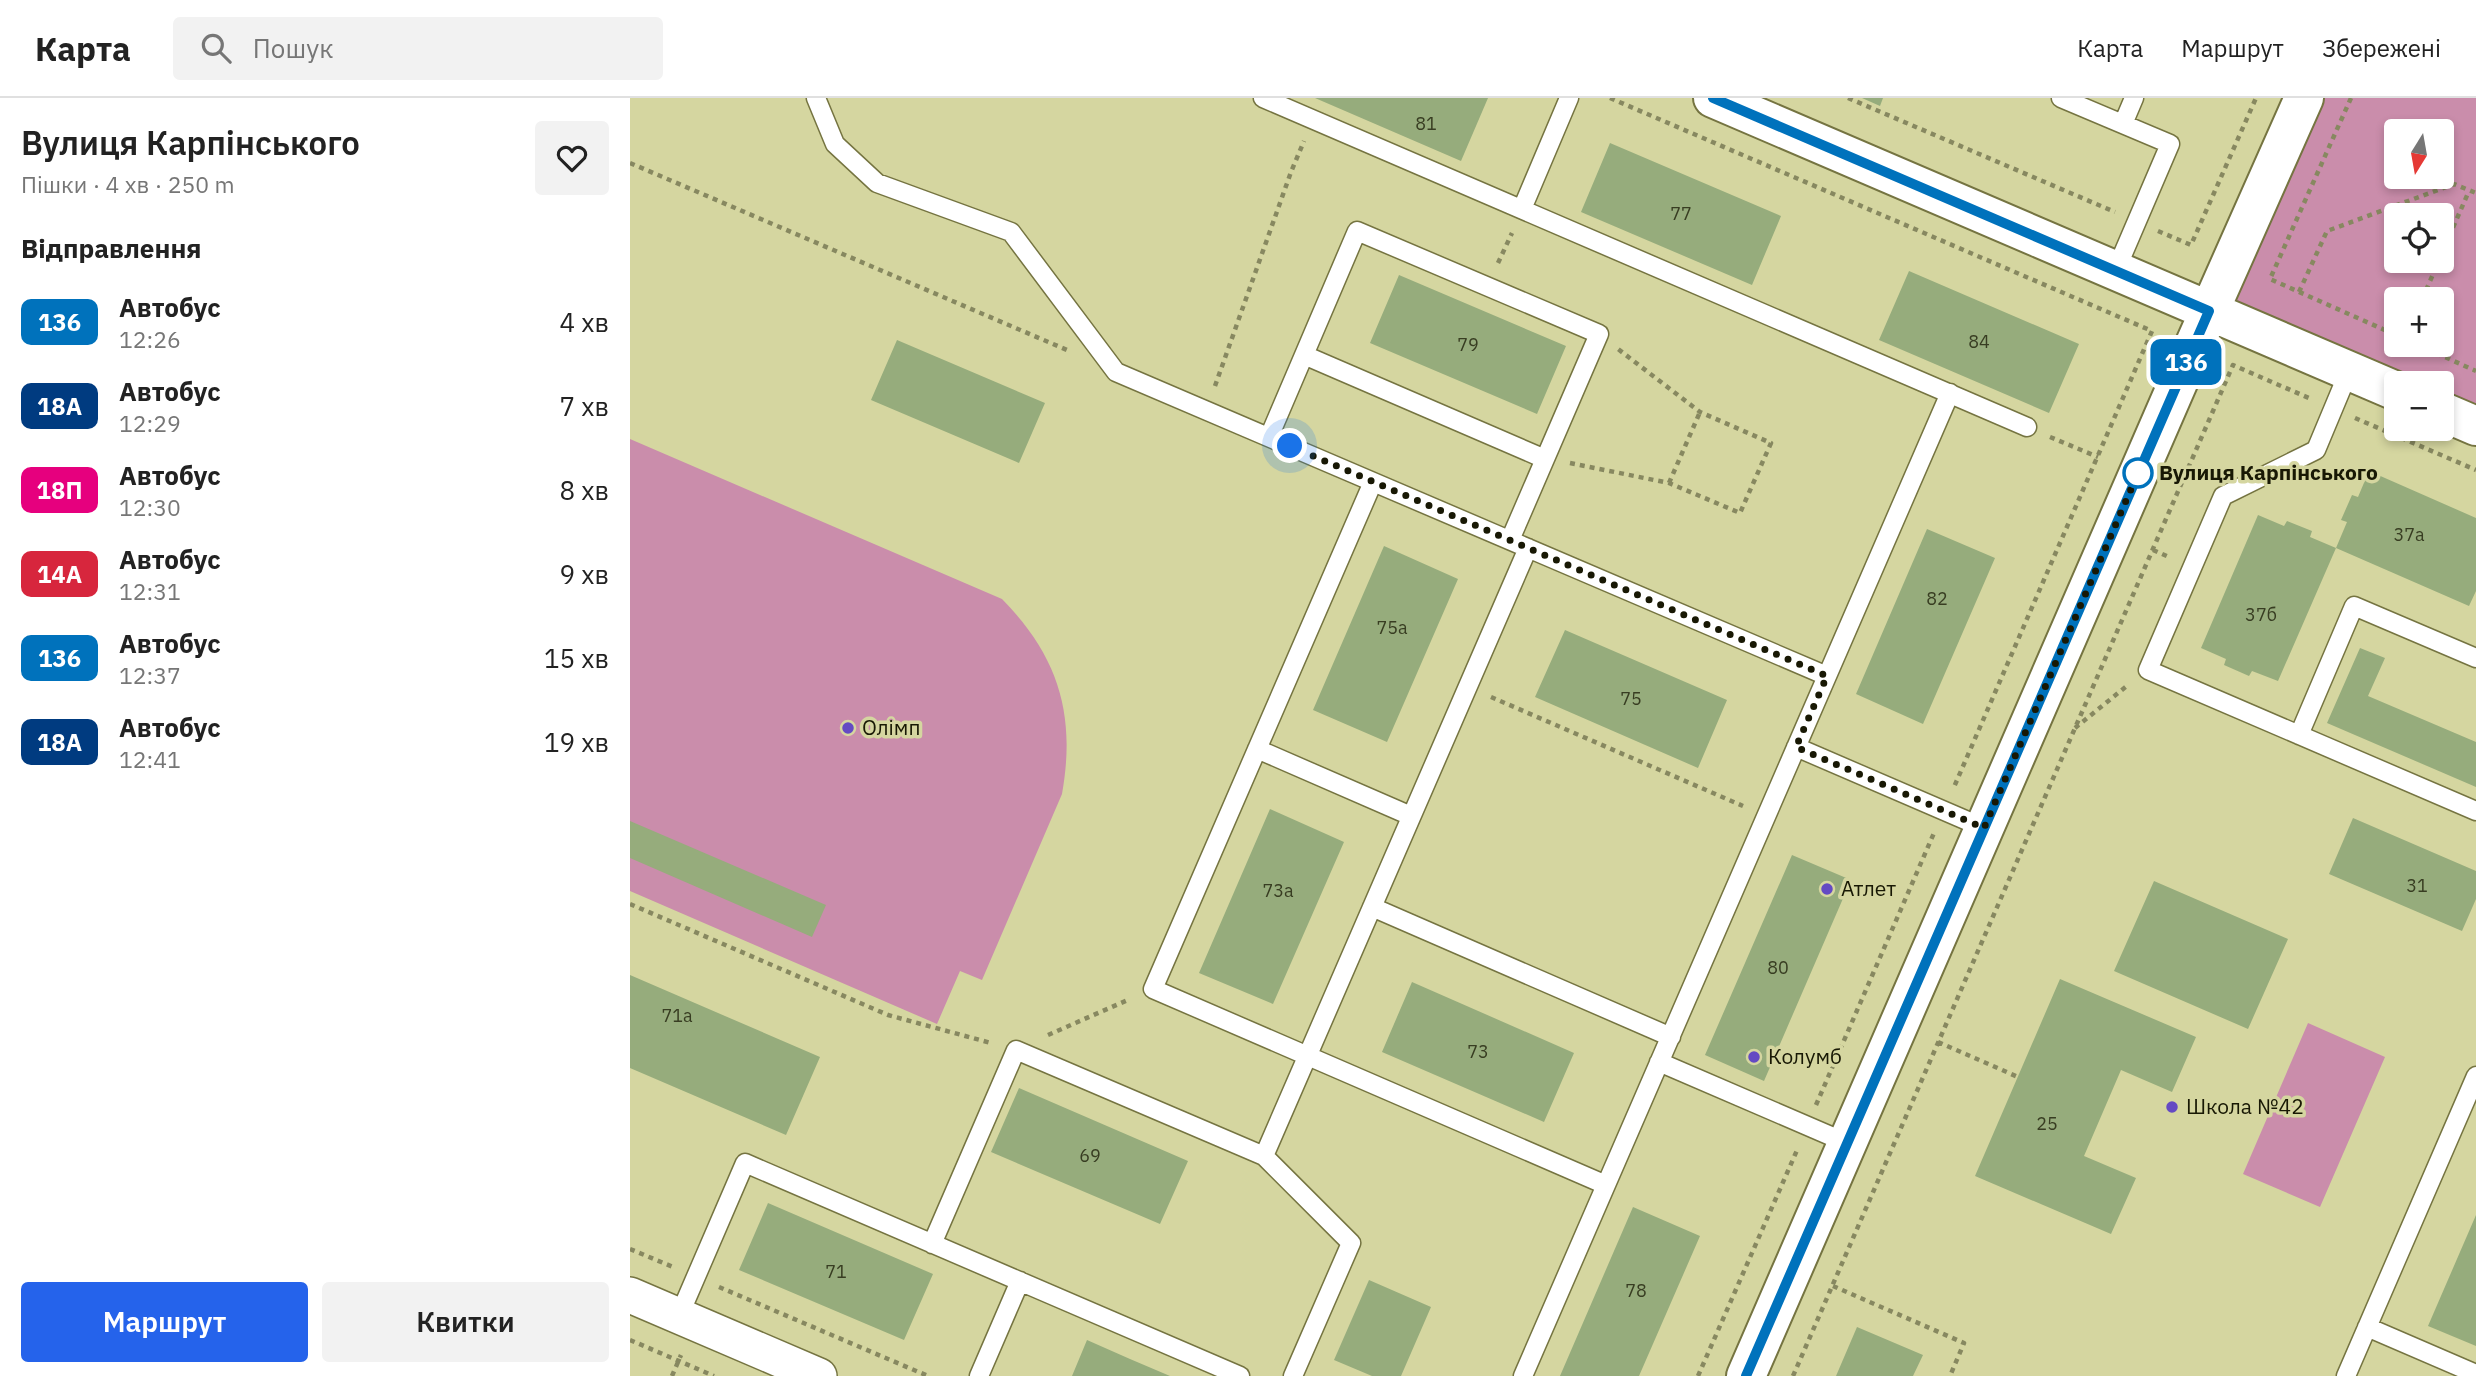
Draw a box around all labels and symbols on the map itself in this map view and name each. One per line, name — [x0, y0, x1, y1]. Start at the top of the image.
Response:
house number: 81 — [1415, 112, 1437, 135]
north arrow — [2384, 119, 2454, 189]
house number: 77 — [1670, 202, 1692, 225]
house number: 84 — [1968, 330, 1990, 353]
house number: 79 — [1457, 333, 1479, 356]
line badge: 136 — [2146, 339, 2226, 385]
your location — [1272, 428, 1307, 463]
marker: Вулиця Карпінського — [2123, 458, 2153, 488]
place label: Вулиця Карпінського — [2159, 458, 2378, 486]
house number: 37а — [2393, 523, 2425, 546]
house number: 82 — [1926, 587, 1948, 610]
house number: 37б — [2245, 603, 2277, 626]
house number: 75а — [1376, 616, 1408, 639]
house number: 75 — [1620, 687, 1642, 710]
place label: Олімп — [862, 713, 920, 741]
marker: Олімп — [840, 720, 856, 736]
place label: Атлет — [1841, 874, 1896, 902]
house number: 31 — [2406, 874, 2428, 897]
house number: 73а — [1262, 879, 1294, 902]
marker: Атлет — [1819, 881, 1835, 897]
house number: 80 — [1767, 956, 1789, 979]
house number: 71а — [661, 1004, 693, 1027]
house number: 73 — [1467, 1040, 1489, 1063]
place label: Колумб — [1768, 1042, 1842, 1070]
marker: Колумб — [1746, 1049, 1762, 1065]
place label: Школа №42 — [2186, 1092, 2304, 1120]
marker: Школа №42 — [2164, 1099, 2180, 1115]
house number: 25 — [2036, 1112, 2058, 1135]
house number: 69 — [1079, 1144, 1101, 1167]
house number: 71 — [825, 1260, 847, 1283]
house number: 78 — [1625, 1279, 1647, 1302]

